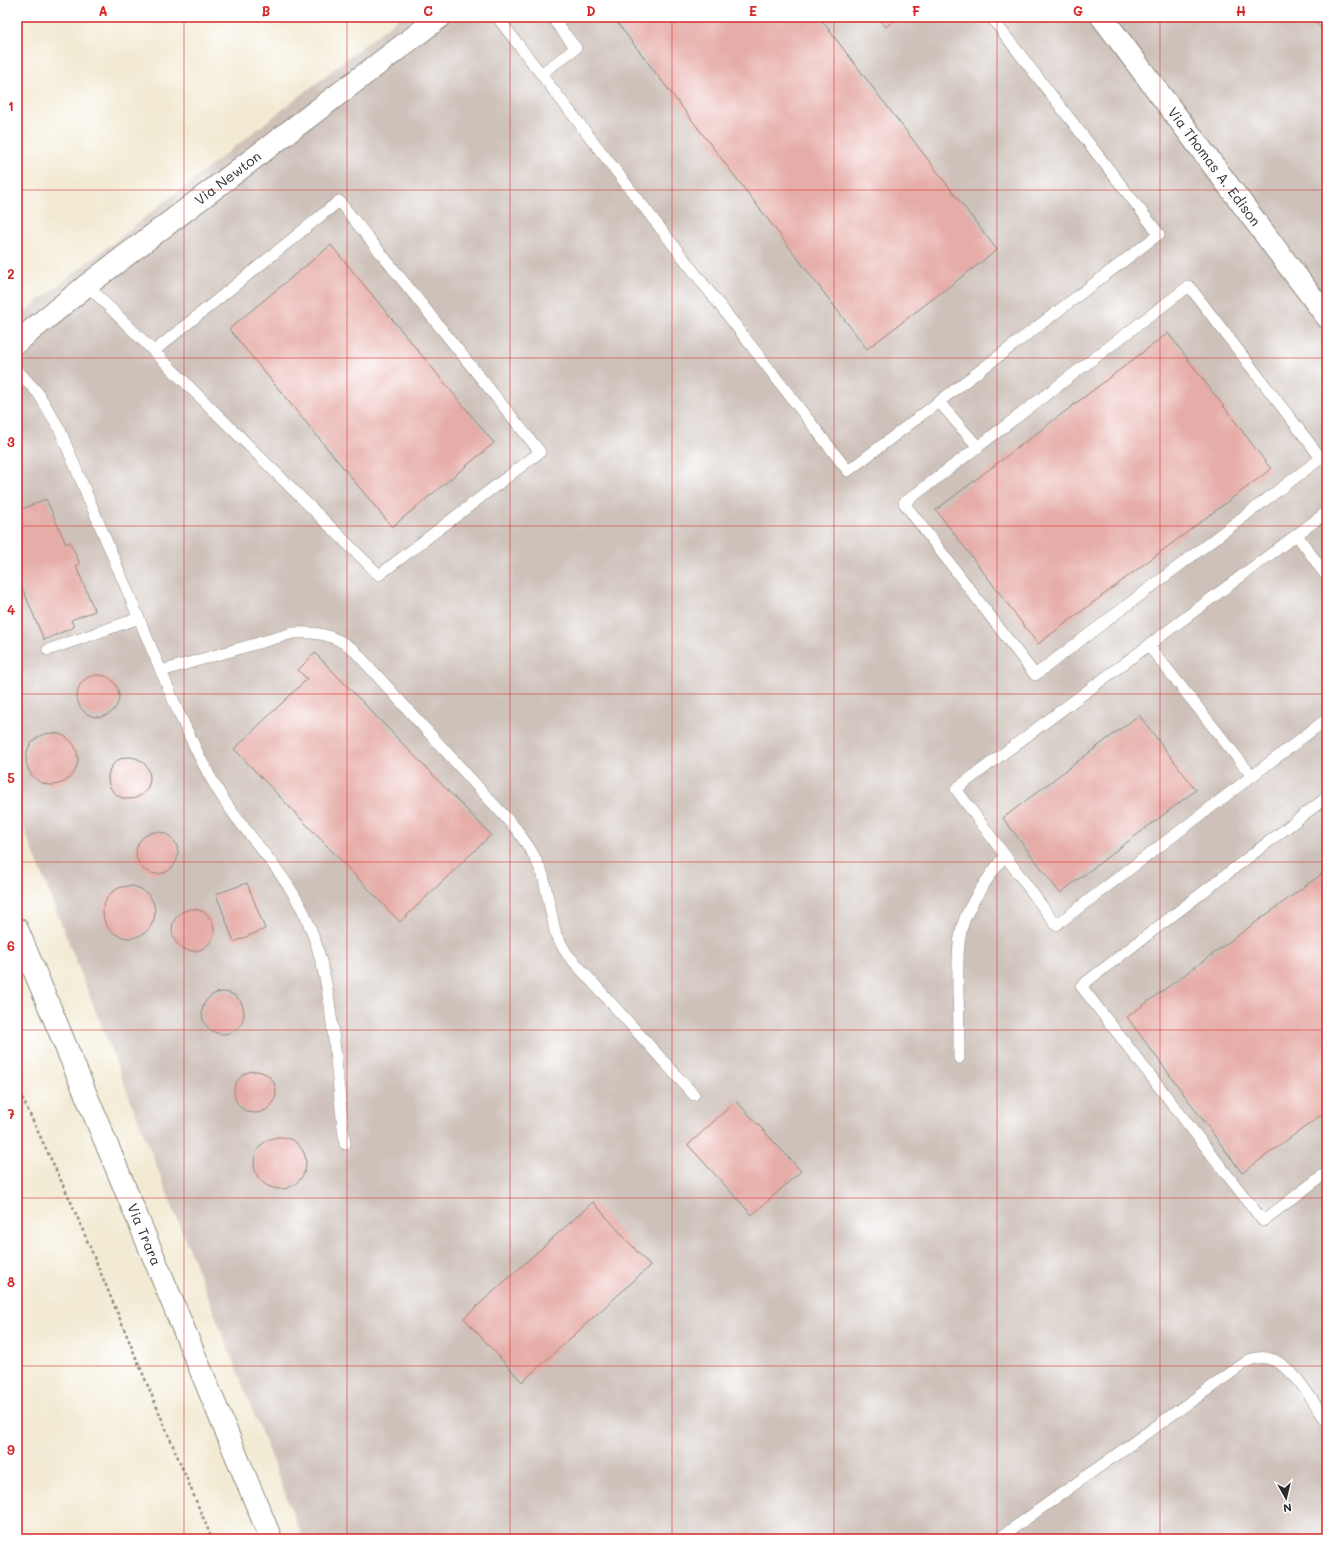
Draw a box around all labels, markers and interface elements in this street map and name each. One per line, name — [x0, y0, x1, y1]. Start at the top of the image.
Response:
text: A — [98, 2, 108, 19]
text: B — [262, 2, 271, 19]
text: C — [423, 2, 433, 19]
text: D — [586, 2, 596, 19]
text: E — [749, 2, 757, 19]
text: F — [912, 2, 920, 19]
text: G — [1073, 2, 1083, 19]
text: H — [1236, 2, 1246, 19]
text: 1 — [8, 97, 14, 114]
street label: Via Thomas A. Edison — [1164, 103, 1265, 230]
street label: Via Newton — [190, 146, 265, 209]
text: 2 — [7, 265, 15, 282]
text: 3 — [7, 433, 15, 450]
text: 4 — [7, 601, 15, 618]
text: 5 — [7, 769, 15, 786]
text: 6 — [7, 937, 15, 954]
text: 7 — [7, 1105, 15, 1122]
street label: Via Trara — [123, 1200, 166, 1268]
text: 8 — [7, 1273, 15, 1290]
text: 9 — [7, 1441, 15, 1458]
north arrow — [1266, 1478, 1306, 1518]
text: N — [1282, 1500, 1293, 1516]

